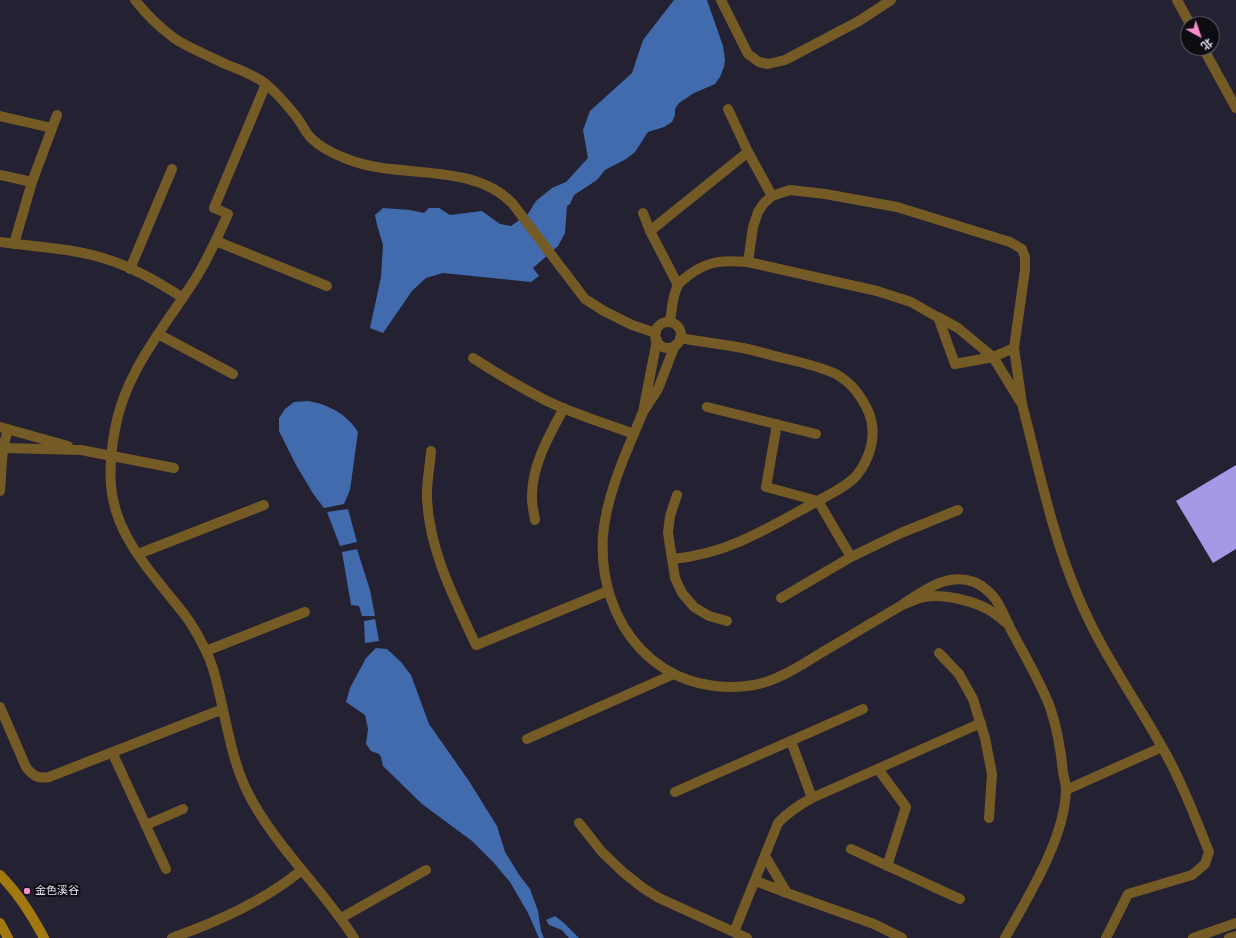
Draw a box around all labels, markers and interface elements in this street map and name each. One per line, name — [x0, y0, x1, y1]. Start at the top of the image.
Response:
north arrow — [1180, 16, 1220, 56]
text: 北 — [1198, 36, 1216, 53]
place label: 金色溪谷 — [35, 884, 79, 898]
marker: 金色溪谷 — [22, 886, 32, 896]

